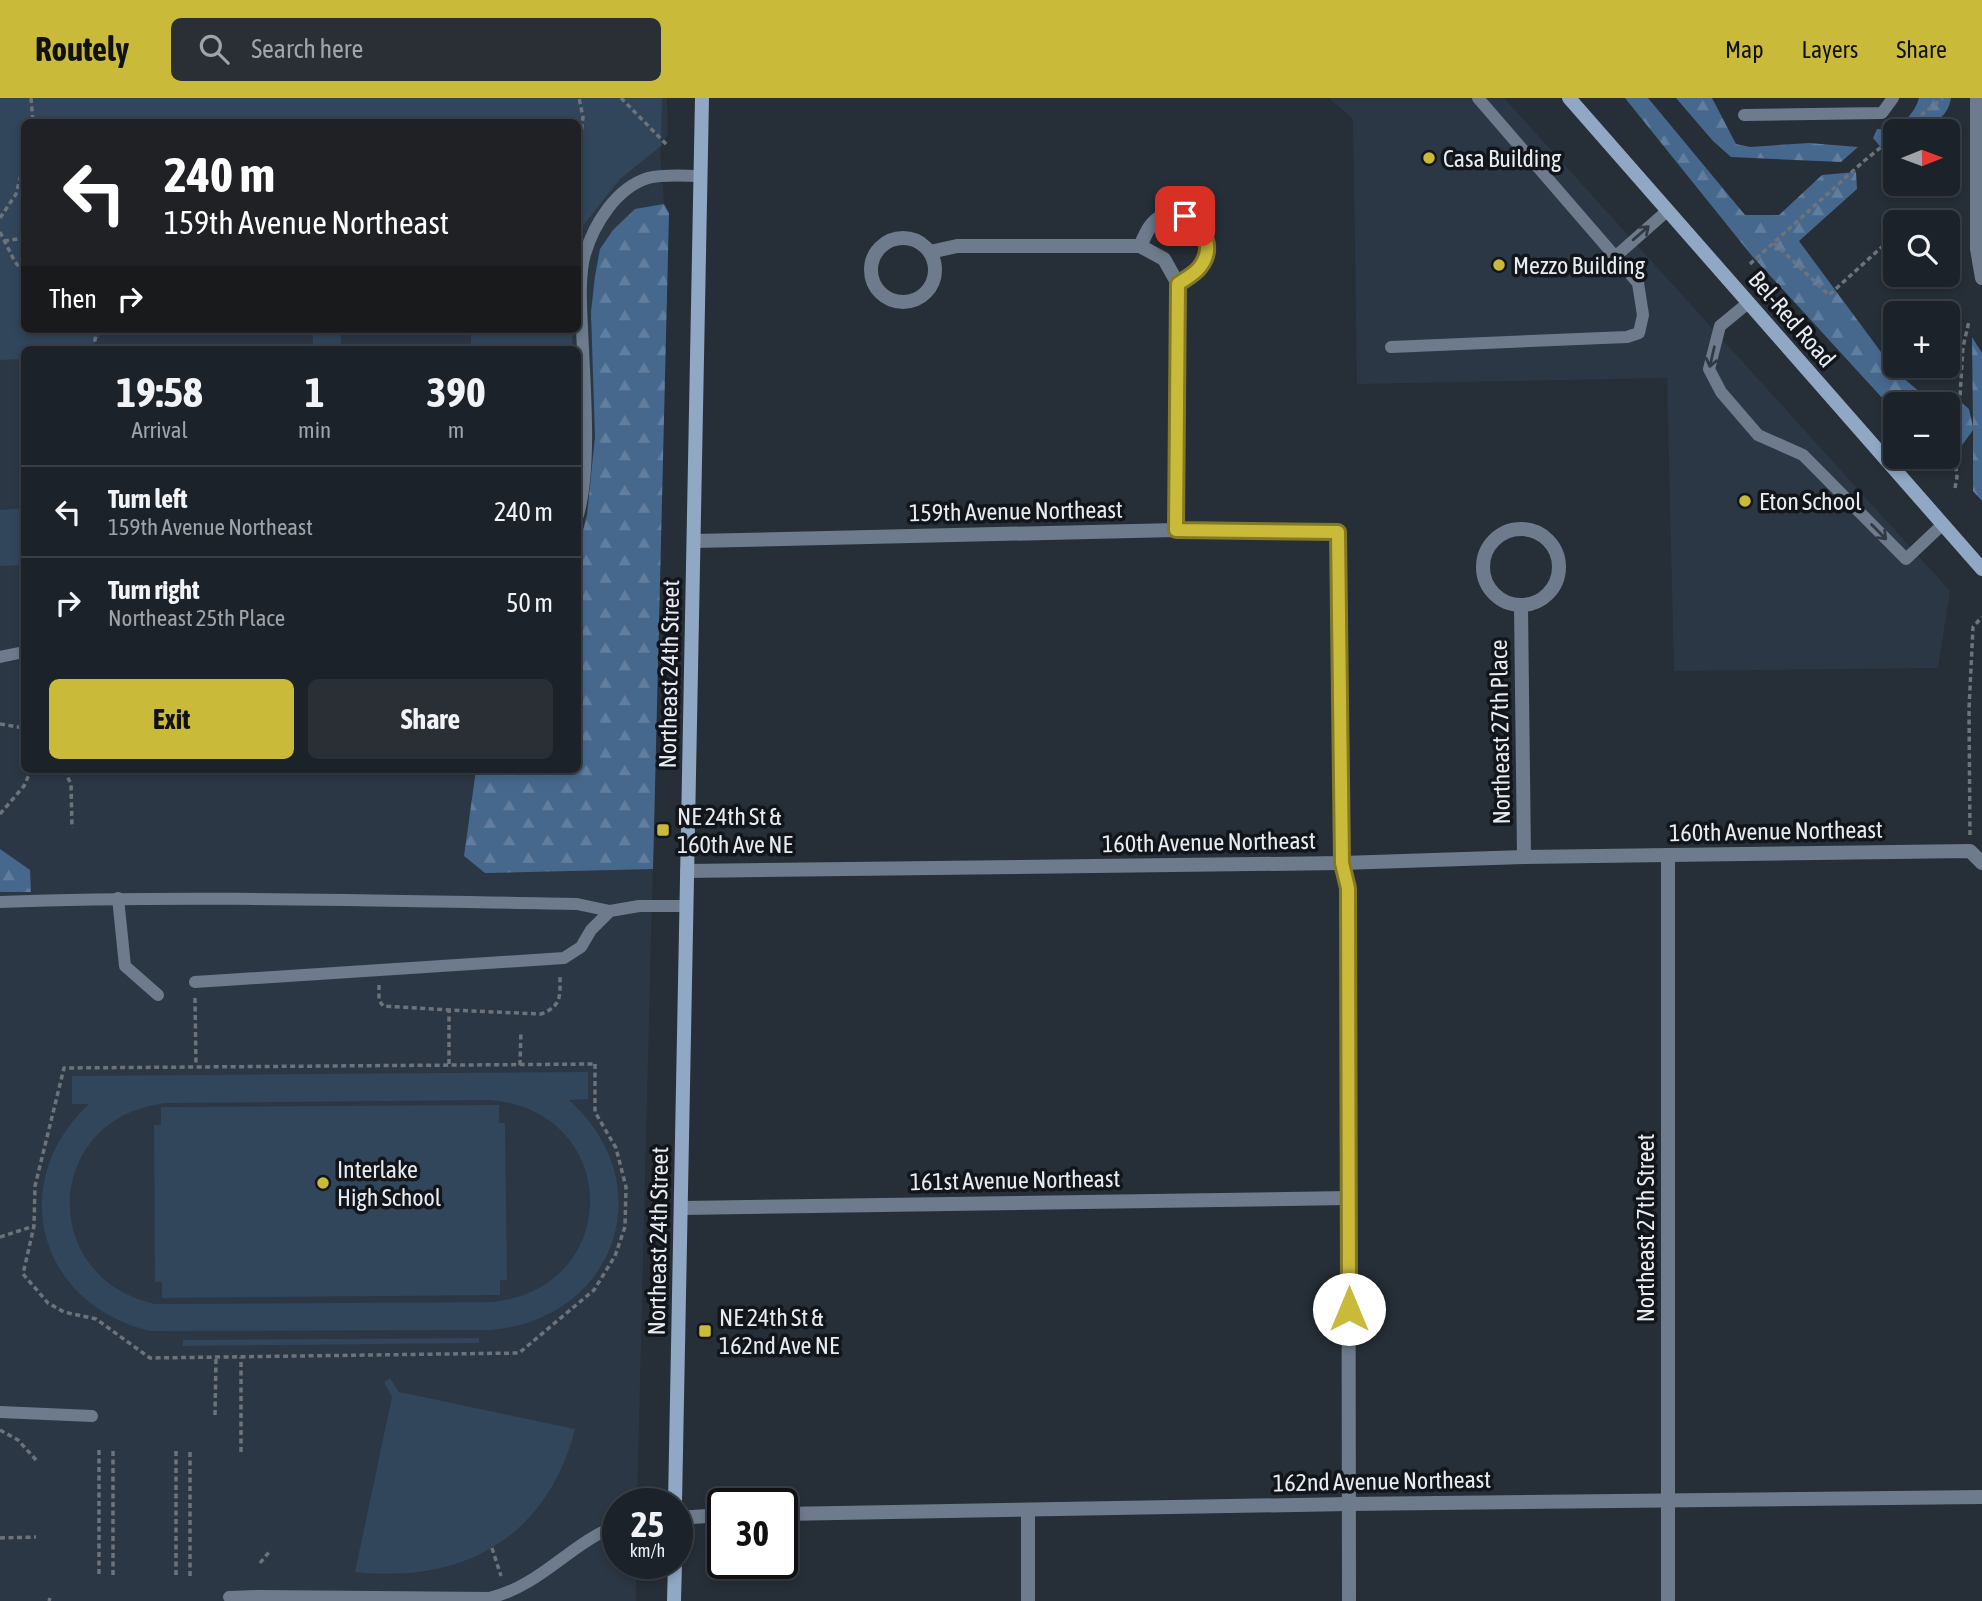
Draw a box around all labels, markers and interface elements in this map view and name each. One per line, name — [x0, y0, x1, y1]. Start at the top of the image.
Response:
search box — [171, 18, 661, 81]
text: Routely — [35, 30, 129, 68]
icon: search — [195, 30, 233, 68]
text: Search here — [251, 34, 363, 64]
text: Map — [1725, 36, 1764, 63]
text: Layers — [1802, 36, 1858, 63]
text: Share — [1896, 36, 1947, 63]
north arrow — [1883, 119, 1960, 196]
map controls — [1883, 119, 1960, 469]
place label: Casa Building — [1443, 145, 1562, 172]
text: 240 m — [164, 146, 275, 202]
icon: left — [49, 147, 140, 238]
marker: Casa Building — [1421, 150, 1437, 166]
pin — [1155, 186, 1215, 246]
icon: arrive — [1166, 197, 1204, 235]
text: 159th Avenue Northeast — [164, 204, 449, 241]
button: search — [1883, 210, 1960, 287]
one-way arrow — [1632, 225, 1650, 241]
place label: Mezzo Building — [1513, 252, 1646, 279]
marker: Mezzo Building — [1491, 257, 1507, 273]
street label: Bel-Red Road — [1743, 266, 1841, 372]
icon: right — [111, 280, 149, 318]
text: Then — [49, 284, 97, 314]
button: + — [1883, 301, 1960, 378]
one-way arrow — [1705, 345, 1718, 368]
text: 19:58 — [116, 368, 203, 416]
text: 1 — [305, 368, 324, 416]
text: 390 — [426, 368, 486, 416]
button: − — [1883, 392, 1960, 469]
text: Arrival — [131, 417, 188, 443]
text: min — [298, 417, 331, 443]
text: m — [448, 417, 464, 443]
text: Turn left — [108, 484, 188, 514]
place label: Eton School — [1759, 488, 1862, 515]
icon: left — [49, 493, 87, 531]
marker: Eton School — [1737, 493, 1753, 509]
street label: 159th Avenue Northeast — [909, 496, 1123, 526]
text: 240 m — [494, 497, 553, 527]
text: 159th Avenue Northeast — [108, 514, 313, 540]
one-way arrow — [1870, 524, 1887, 541]
text: Turn right — [108, 575, 199, 605]
street label: Northeast 24th Street — [654, 579, 684, 769]
icon: right — [49, 584, 87, 622]
text: 50 m — [506, 588, 553, 618]
text: Northeast 25th Place — [108, 605, 285, 631]
street label: Northeast 27th Place — [1485, 639, 1515, 825]
button: Exit — [49, 679, 294, 759]
button: Share — [308, 679, 553, 759]
place label: NE 24th St & 160th Ave NE — [677, 803, 793, 858]
street label: 160th Avenue Northeast — [1669, 816, 1883, 846]
marker: NE 24th St & 160th Ave NE — [655, 822, 671, 838]
street label: 160th Avenue Northeast — [1102, 827, 1316, 857]
street label: Northeast 27th Street — [1632, 1134, 1659, 1322]
street label: Northeast 24th Street — [643, 1146, 673, 1336]
place label: Interlake High School — [337, 1156, 442, 1211]
street label: 161st Avenue Northeast — [910, 1165, 1121, 1195]
marker: Interlake High School — [315, 1175, 331, 1191]
position arrow — [1312, 1272, 1386, 1346]
place label: NE 24th St & 162nd Ave NE — [719, 1304, 839, 1359]
marker: NE 24th St & 162nd Ave NE — [697, 1323, 713, 1339]
street label: 162nd Avenue Northeast — [1273, 1466, 1491, 1496]
speed limit sign: 30 — [707, 1488, 798, 1579]
text: 25 — [631, 1504, 664, 1544]
text: km/h — [630, 1540, 665, 1561]

